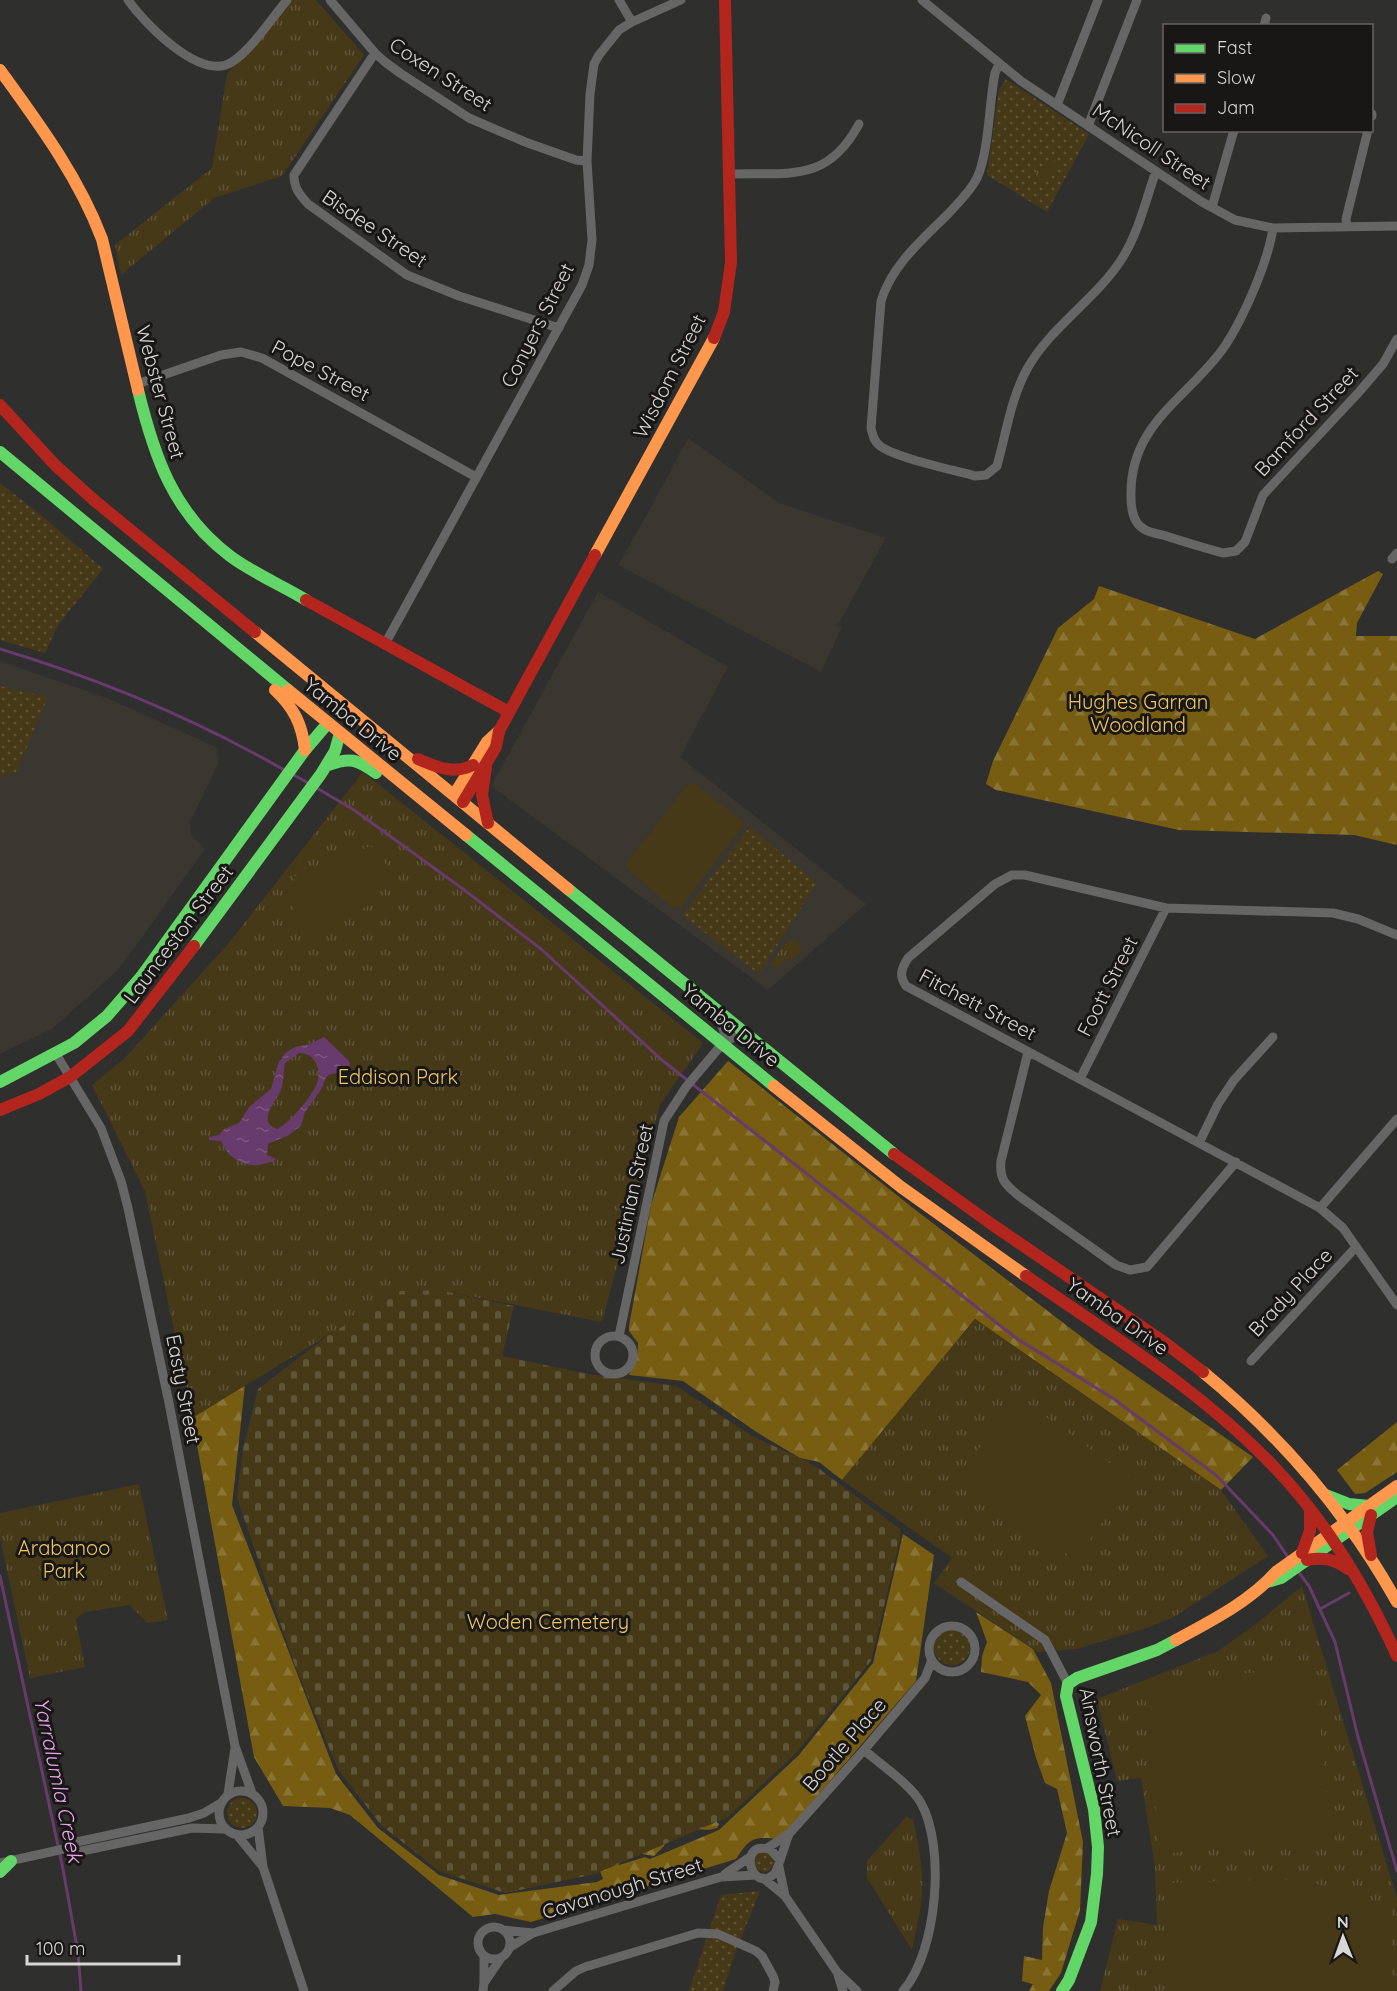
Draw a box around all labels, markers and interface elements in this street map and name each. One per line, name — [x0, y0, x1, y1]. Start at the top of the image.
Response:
legend — [1163, 24, 1373, 132]
street label: Coxen Street — [385, 32, 497, 117]
text: Fast — [1217, 36, 1252, 59]
text: Slow — [1217, 66, 1255, 89]
text: Jam — [1217, 96, 1255, 119]
street label: McNicoll Street — [1088, 97, 1216, 195]
street label: Bisdee Street — [318, 184, 433, 272]
street label: Conyers Street — [495, 258, 579, 391]
street label: Wisdom Street — [627, 310, 711, 442]
street label: Webster Street — [131, 322, 191, 462]
street label: Pope Street — [268, 334, 374, 406]
street label: Bamford Street — [1249, 361, 1364, 481]
street label: Yamba Drive — [299, 672, 407, 766]
park label: Hughes Garran Woodland — [1068, 689, 1208, 737]
street label: Launceston Street — [118, 860, 238, 1008]
street label: Foott Street — [1071, 932, 1143, 1040]
street label: Fitchett Street — [915, 963, 1041, 1045]
street label: Yamba Drive — [677, 978, 785, 1072]
park label: Eddison Park — [338, 1064, 458, 1089]
street label: Justinian Street — [604, 1121, 658, 1266]
street label: Brady Place — [1243, 1243, 1337, 1341]
street label: Yamba Drive — [1062, 1272, 1174, 1360]
street label: Easty Street — [161, 1332, 207, 1446]
park label: Arabanoo Park — [18, 1535, 110, 1583]
park label: Woden Cemetery — [467, 1609, 629, 1634]
street label: Ainsworth Street — [1074, 1685, 1128, 1839]
street label: Bootle Place — [797, 1692, 891, 1796]
water label: Yarralumla Creek — [29, 1695, 90, 1867]
street label: Cavanough Street — [539, 1852, 705, 1924]
north arrow — [1313, 1907, 1373, 1967]
text: N — [1337, 1912, 1349, 1932]
scale bar — [27, 1928, 178, 1966]
text: 100 m — [36, 1937, 85, 1960]

